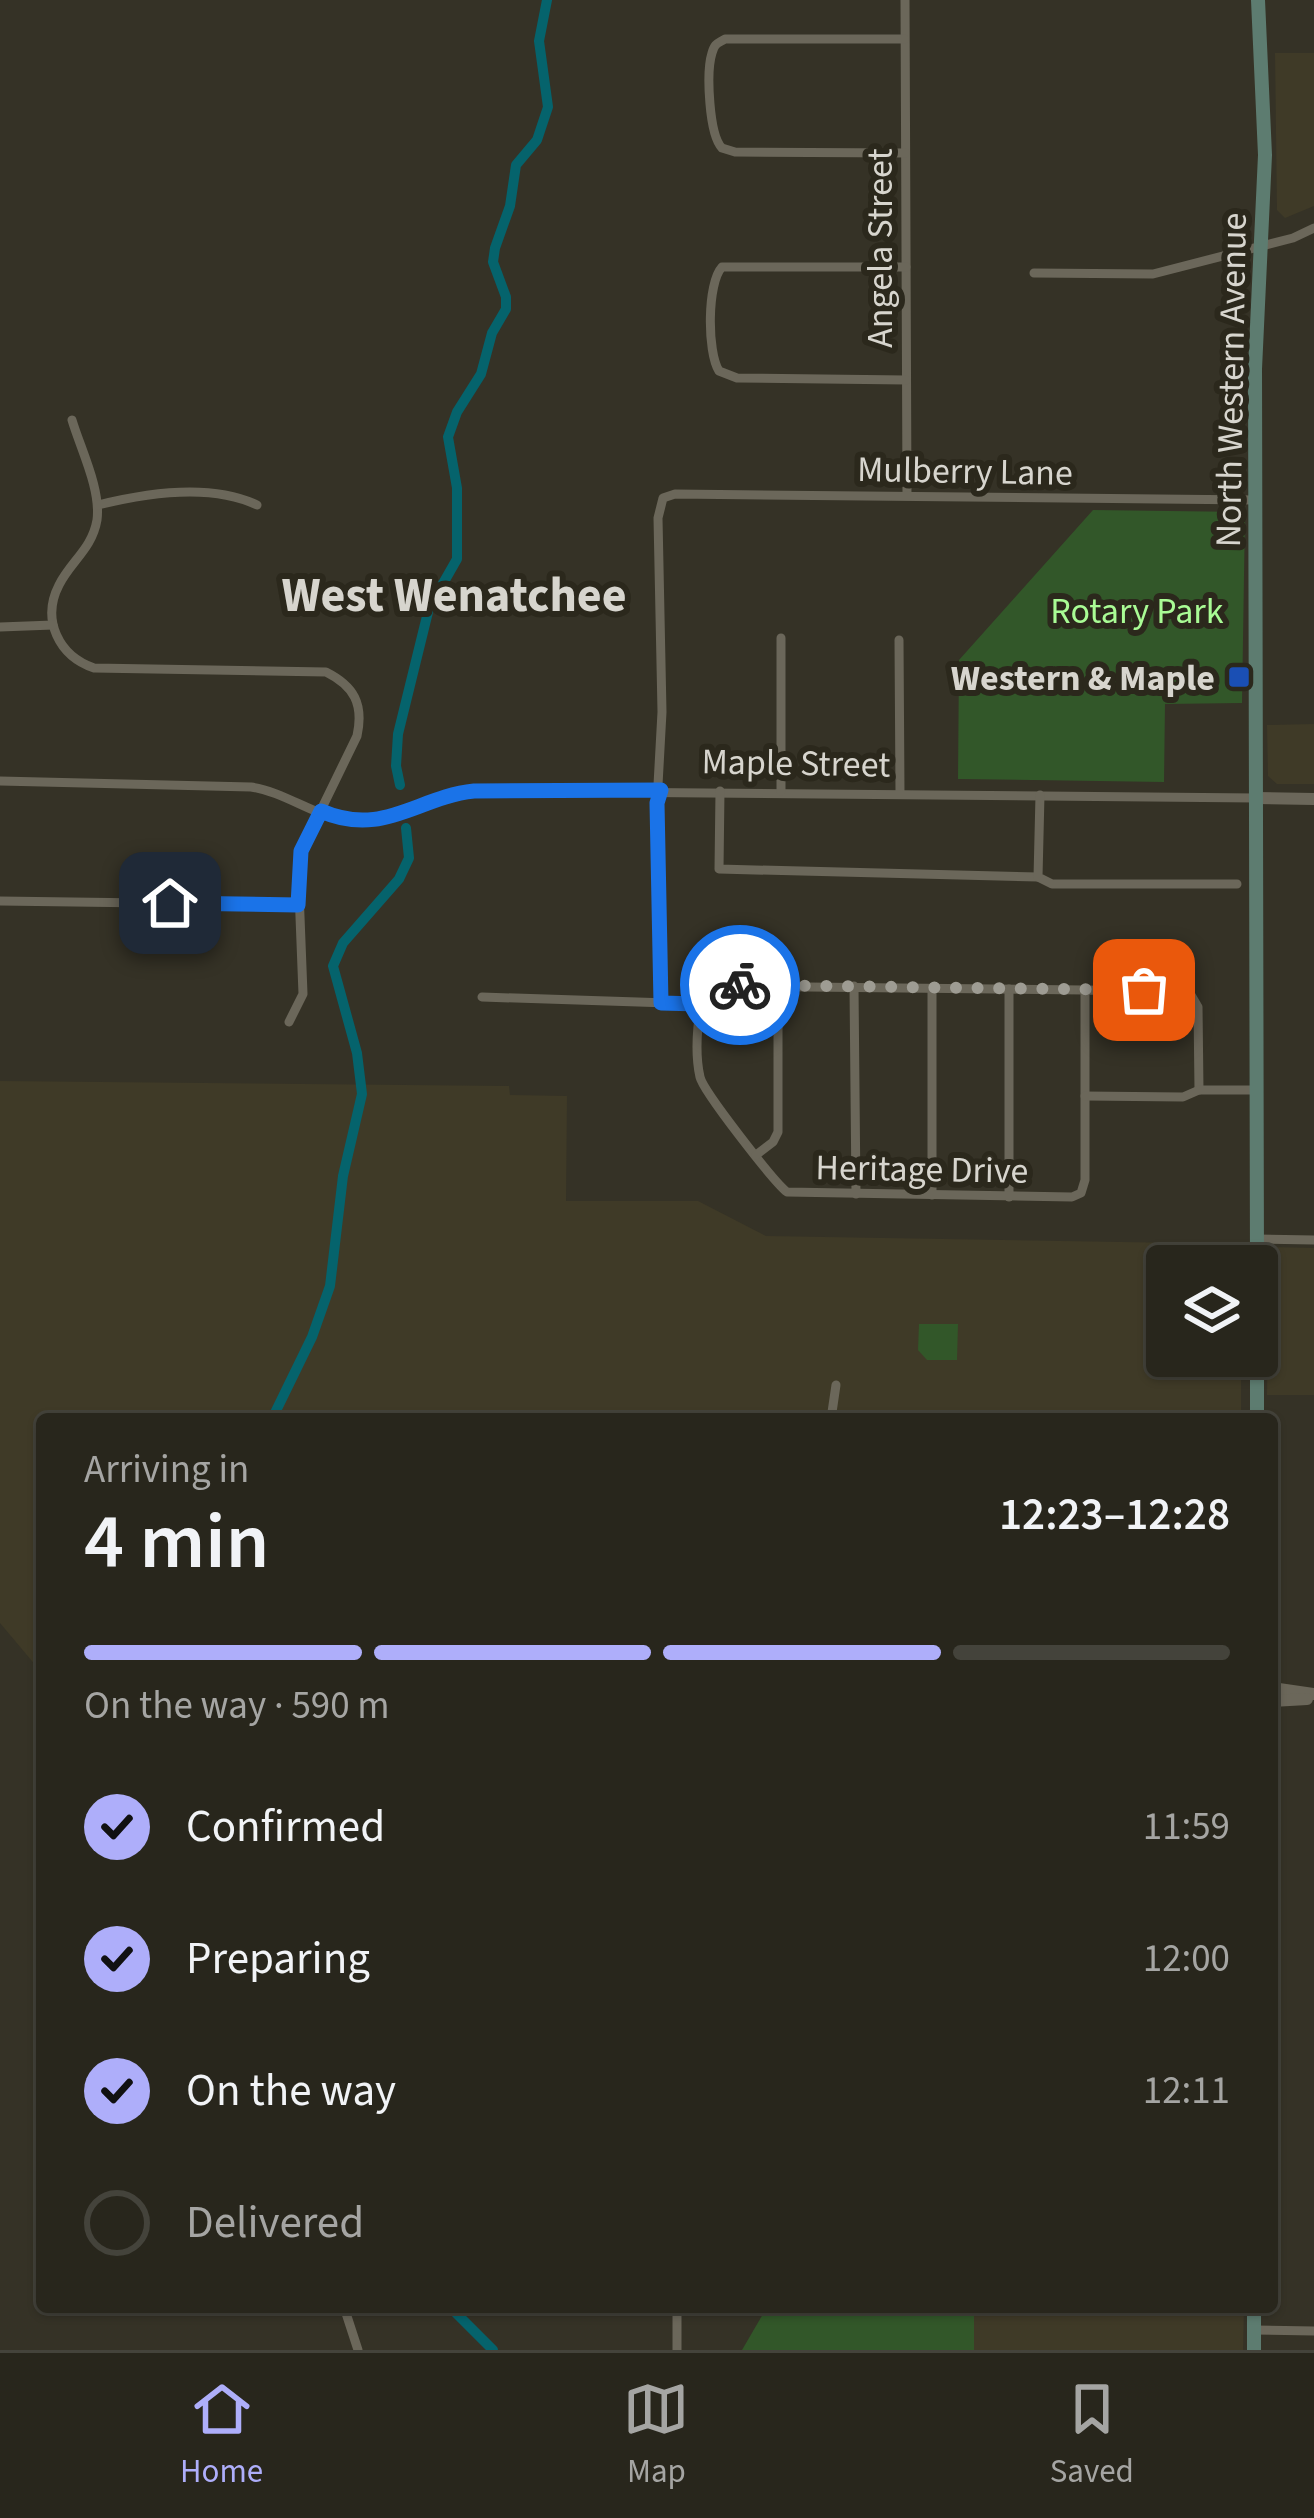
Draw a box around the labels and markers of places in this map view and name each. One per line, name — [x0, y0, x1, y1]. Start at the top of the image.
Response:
place label: Western & Maple — [951, 653, 1215, 704]
marker: Western & Maple — [1226, 664, 1252, 690]
pin — [119, 852, 221, 954]
pin — [1093, 939, 1195, 1041]

